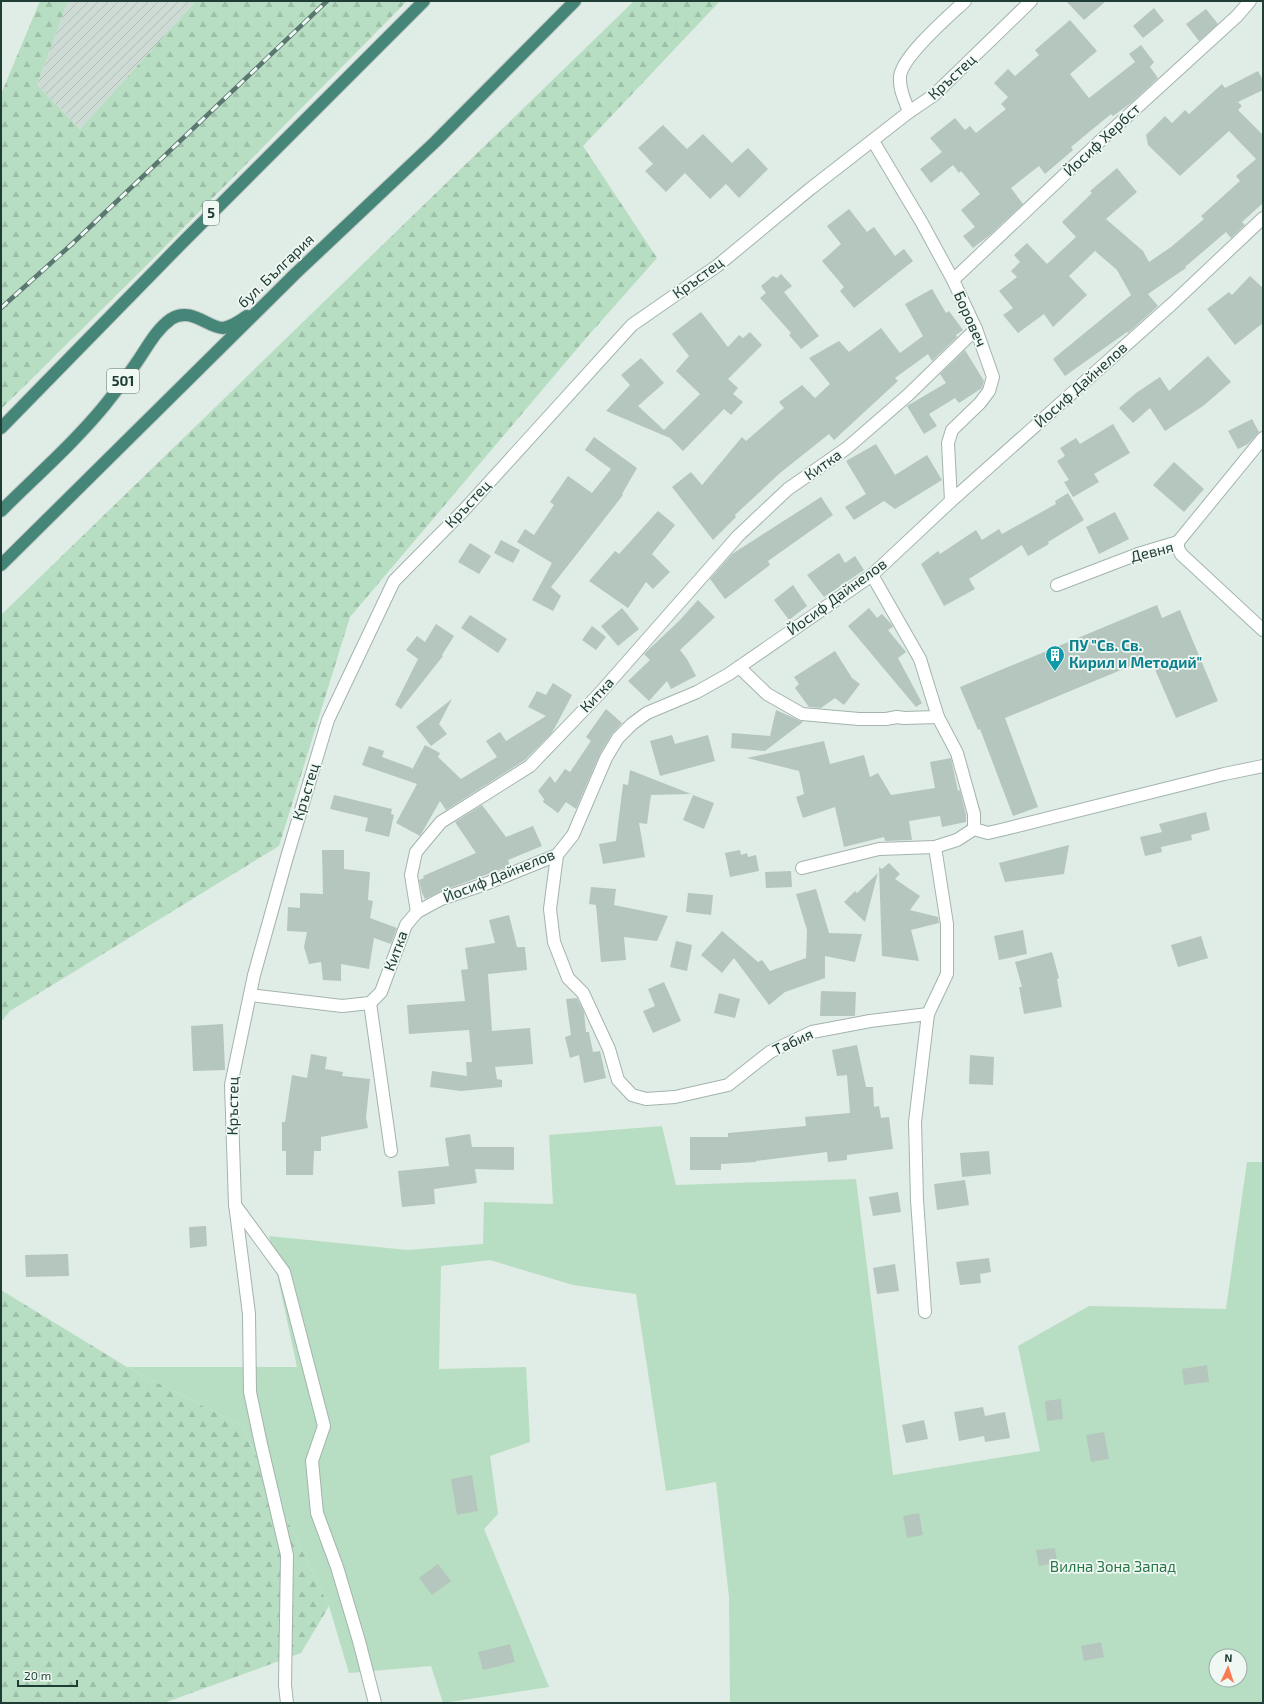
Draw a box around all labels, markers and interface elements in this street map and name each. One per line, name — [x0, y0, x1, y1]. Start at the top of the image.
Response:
street label: Кръстец — [924, 50, 979, 103]
street label: Йосиф Хербст — [1059, 99, 1143, 179]
road number: 5 — [203, 201, 219, 225]
street label: бул. България — [233, 229, 318, 312]
street label: Кръстец — [668, 253, 727, 302]
street label: Боровеч — [951, 288, 991, 349]
street label: Йосиф Дайнелов — [1030, 338, 1131, 431]
road number: 501 — [107, 369, 139, 393]
street label: Китка — [800, 445, 845, 483]
street label: Кръстец — [441, 476, 494, 531]
street label: Девня — [1128, 537, 1175, 565]
street label: Йосиф Дайнелов — [783, 554, 890, 638]
place label: ПУ "Св. Св. Кирил и Методий" — [1069, 636, 1202, 671]
building icon: ПУ "Св. Св. Кирил и Методий" — [1044, 644, 1066, 672]
street label: Китка — [576, 673, 617, 716]
street label: Кръстец — [288, 761, 322, 822]
street label: Йосиф Дайнелов — [440, 844, 557, 906]
street label: Китка — [380, 928, 411, 973]
street label: Табия — [769, 1024, 816, 1058]
street label: Кръстец — [222, 1076, 242, 1136]
park label: Вилна Зона Запад — [1050, 1557, 1176, 1575]
north arrow — [1208, 1648, 1248, 1688]
text: N — [1224, 1651, 1233, 1664]
scale bar — [18, 1662, 77, 1688]
text: 20 m — [24, 1668, 51, 1682]

